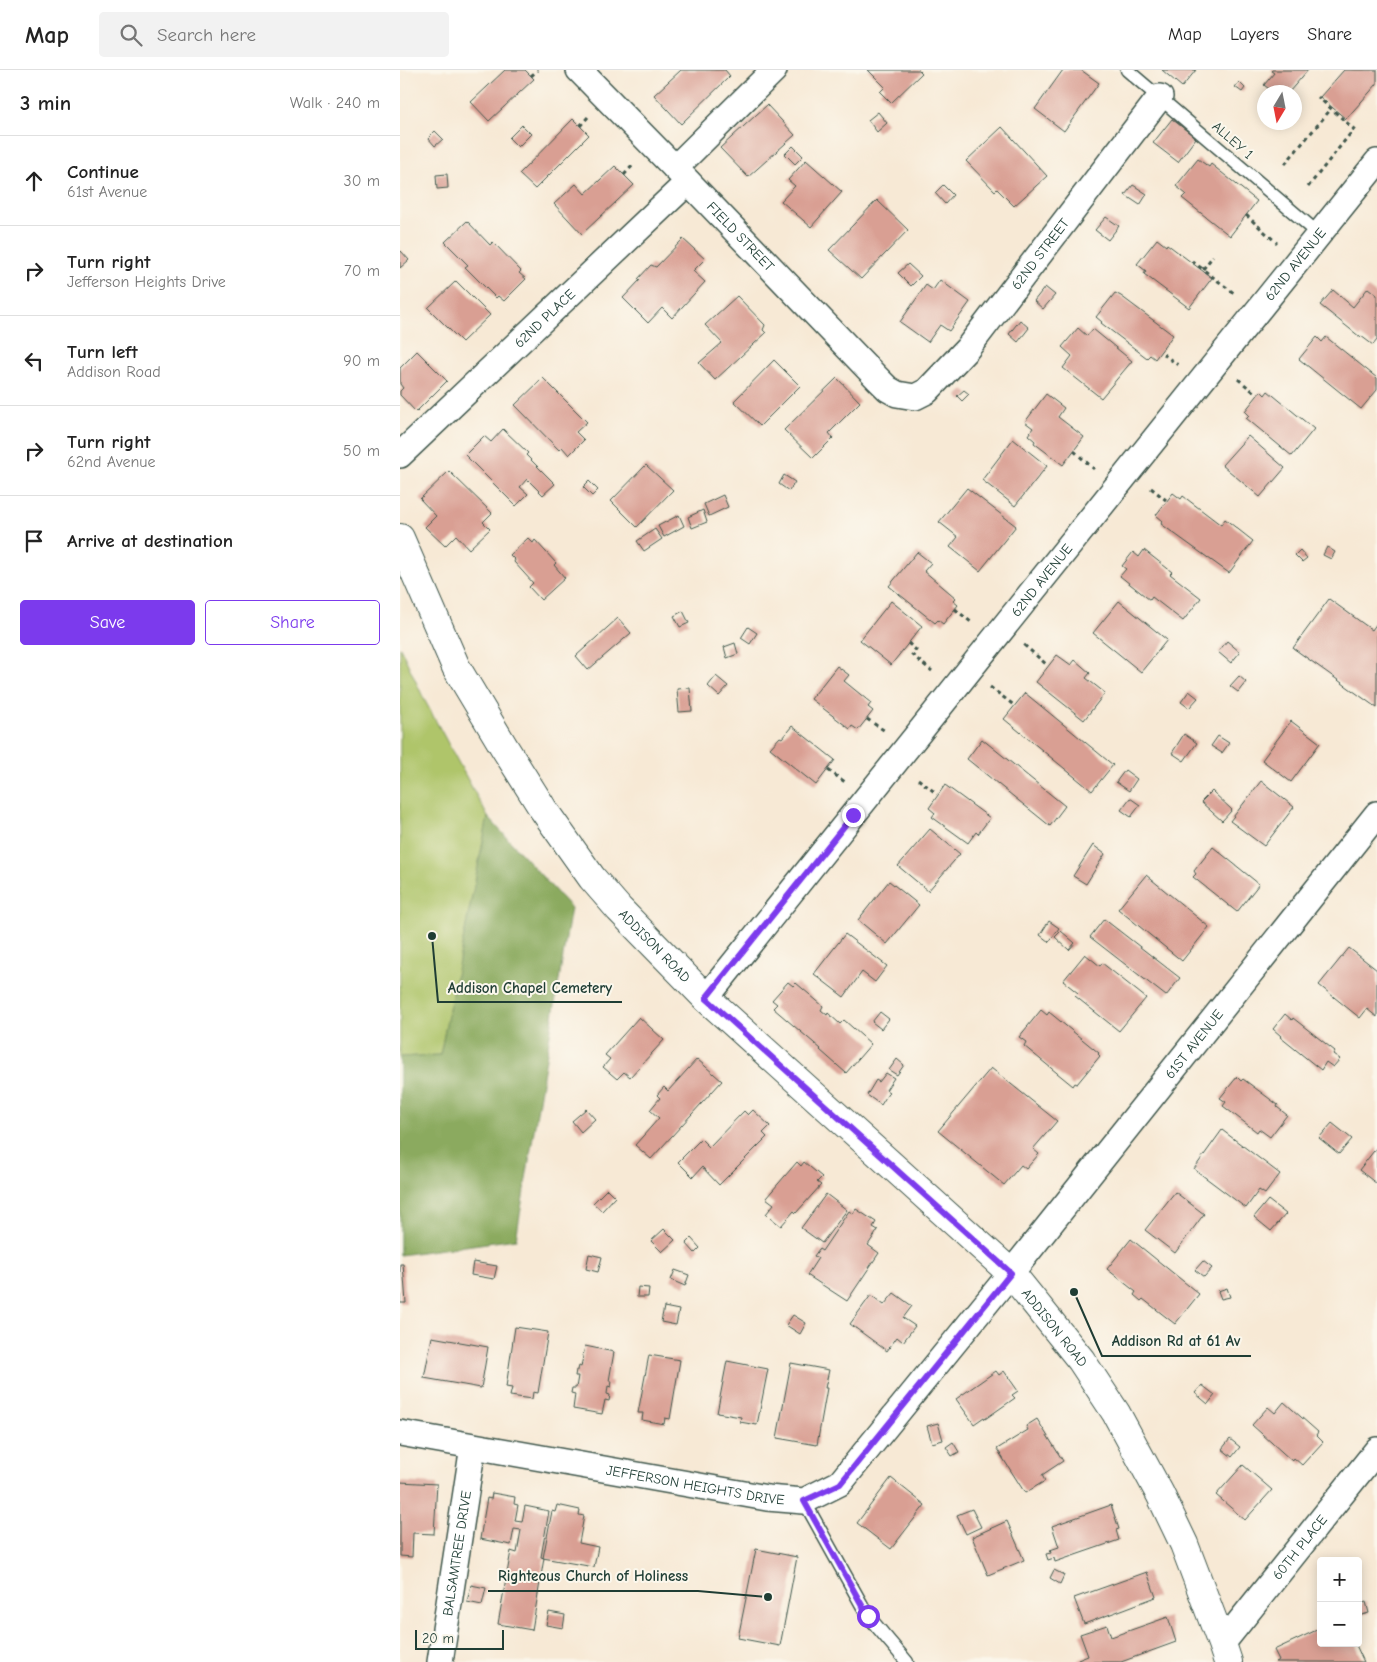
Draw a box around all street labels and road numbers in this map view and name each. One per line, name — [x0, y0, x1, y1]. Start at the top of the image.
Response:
street label: ALLEY 1 — [1209, 118, 1257, 163]
street label: FIELD STREET — [703, 198, 778, 276]
street label: 62ND STREET — [1008, 215, 1073, 293]
street label: 62ND AVENUE — [1261, 225, 1330, 304]
street label: 62ND PLACE — [511, 286, 579, 351]
street label: 62ND AVENUE — [1008, 540, 1076, 620]
street label: ADDISON ROAD — [615, 906, 694, 986]
street label: 61ST AVENUE — [1161, 1006, 1227, 1082]
street label: ADDISON ROAD — [1018, 1285, 1091, 1370]
street label: JEFFERSON HEIGHTS DRIVE — [605, 1462, 785, 1508]
street label: BALSAMTREE DRIVE — [439, 1490, 475, 1617]
street label: 60TH PLACE — [1269, 1512, 1331, 1583]

